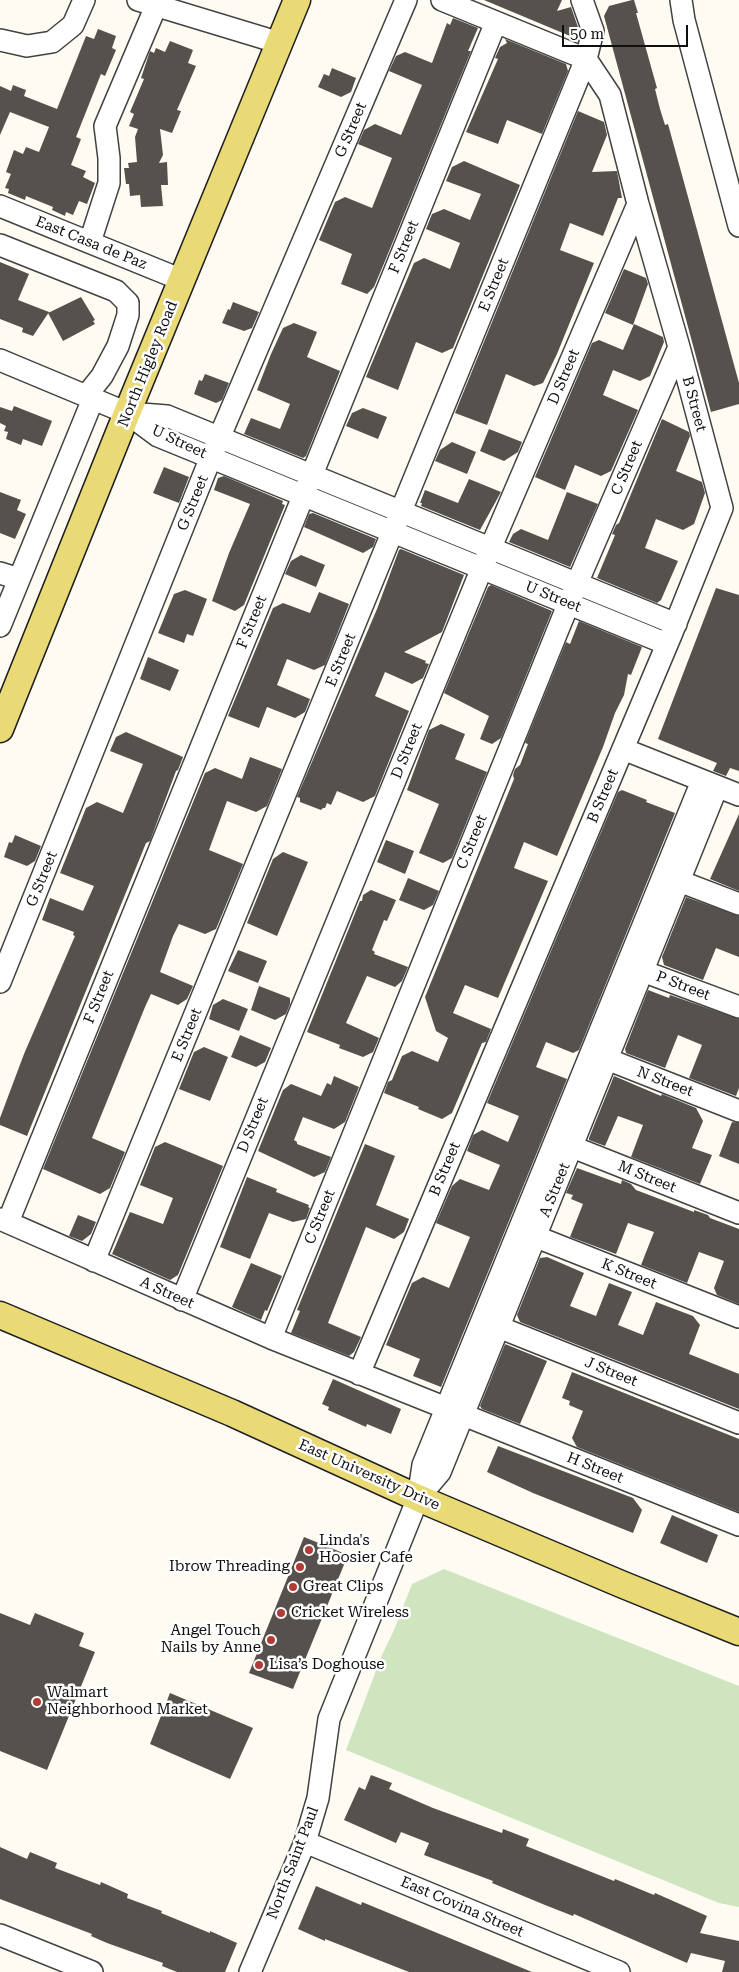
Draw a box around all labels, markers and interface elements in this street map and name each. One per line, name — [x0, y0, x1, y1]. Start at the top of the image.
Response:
scale bar — [564, 15, 690, 47]
text: 50 m — [570, 25, 604, 43]
street label: G Street — [331, 100, 371, 160]
street label: East Casa de Paz — [33, 213, 149, 273]
street label: F Street — [385, 218, 423, 276]
street label: E Street — [475, 255, 513, 315]
street label: North Higley Road — [114, 298, 182, 430]
street label: D Street — [544, 347, 584, 407]
street label: B Street — [678, 374, 710, 434]
street label: U Street — [148, 421, 210, 463]
street label: C Street — [607, 438, 647, 498]
street label: G Street — [174, 473, 212, 533]
street label: U Street — [522, 578, 584, 616]
street label: F Street — [233, 593, 271, 651]
street label: E Street — [322, 630, 360, 690]
street label: D Street — [388, 721, 426, 781]
street label: B Street — [584, 766, 622, 826]
street label: C Street — [453, 812, 491, 872]
street label: G Street — [23, 849, 61, 909]
street label: P Street — [653, 967, 713, 1005]
street label: F Street — [80, 968, 118, 1026]
street label: E Street — [168, 1005, 206, 1065]
street label: N Street — [634, 1063, 696, 1101]
street label: D Street — [234, 1095, 272, 1155]
street label: B Street — [426, 1139, 464, 1199]
street label: M Street — [615, 1157, 679, 1197]
street label: A Street — [536, 1160, 574, 1220]
street label: C Street — [301, 1187, 339, 1247]
street label: K Street — [599, 1255, 659, 1293]
street label: A Street — [137, 1273, 197, 1313]
street label: J Street — [582, 1353, 640, 1391]
street label: East University Drive — [296, 1436, 442, 1514]
street label: H Street — [564, 1449, 626, 1487]
place label: Linda's Hoosier Cafe — [319, 1532, 413, 1567]
marker: Linda's Hoosier Cafe — [303, 1544, 315, 1556]
place label: Ibrow Threading — [169, 1558, 290, 1576]
marker: Ibrow Threading — [294, 1561, 306, 1573]
place label: Great Clips — [303, 1578, 383, 1596]
marker: Great Clips — [287, 1581, 299, 1593]
place label: Cricket Wireless — [291, 1604, 409, 1622]
marker: Cricket Wireless — [275, 1607, 287, 1619]
place label: Angel Touch Nails by Anne — [161, 1622, 261, 1657]
marker: Angel Touch Nails by Anne — [265, 1634, 277, 1646]
place label: Lisa’s Doghouse — [269, 1656, 384, 1674]
marker: Lisa’s Doghouse — [253, 1659, 265, 1671]
place label: Walmart Neighborhood Market — [47, 1684, 208, 1719]
marker: Walmart Neighborhood Market — [31, 1696, 43, 1708]
street label: North Saint Paul — [263, 1804, 323, 1922]
street label: East Covina Street — [398, 1873, 526, 1941]

